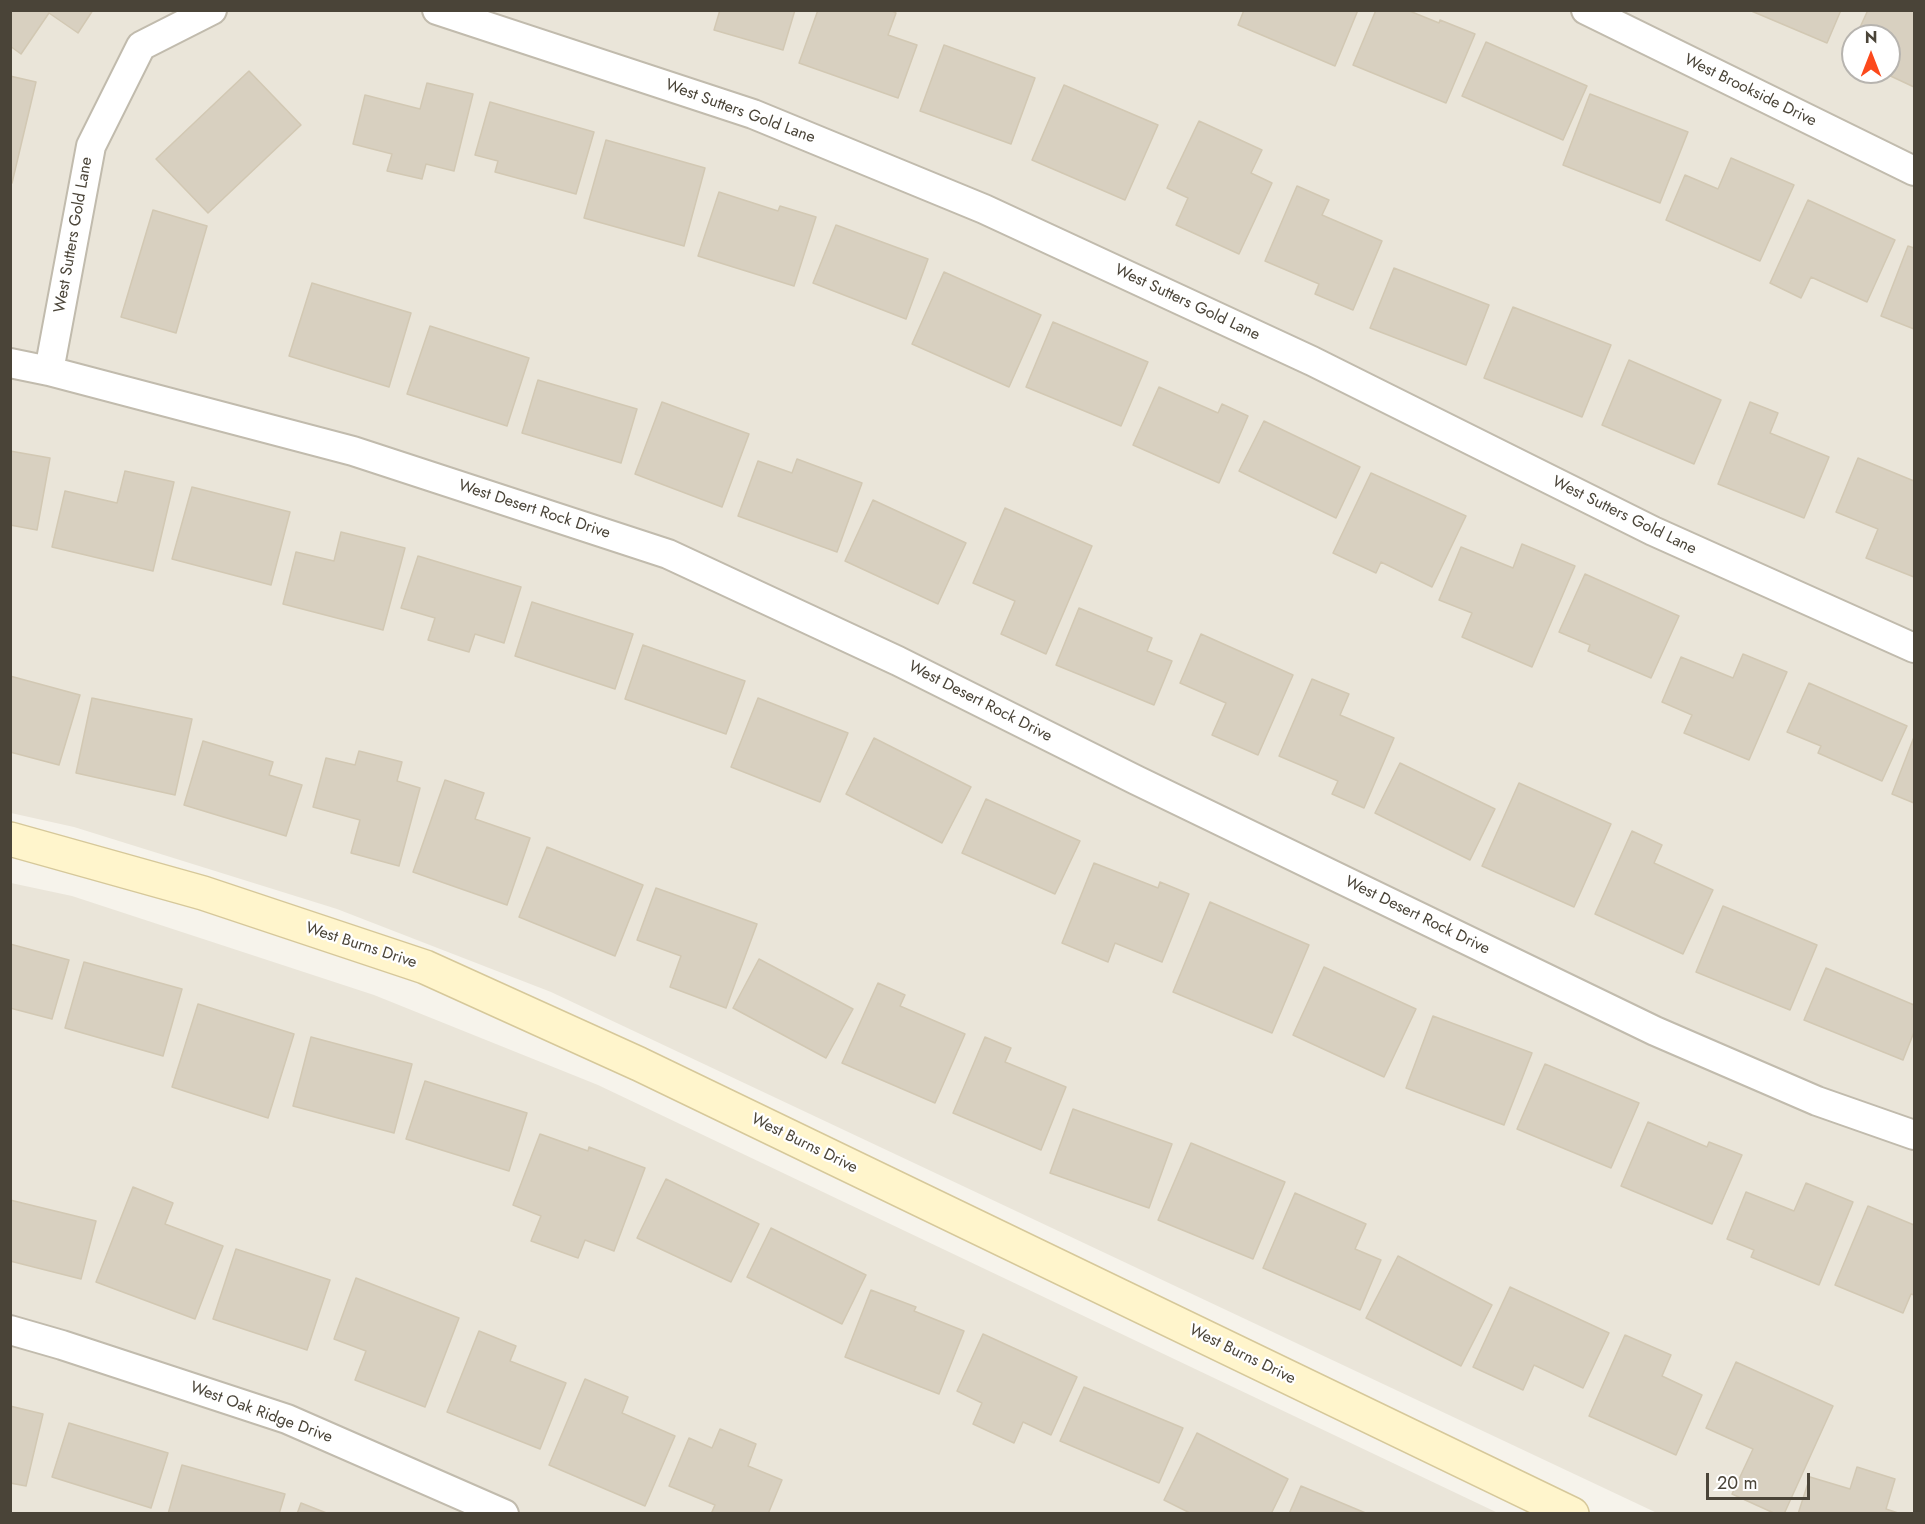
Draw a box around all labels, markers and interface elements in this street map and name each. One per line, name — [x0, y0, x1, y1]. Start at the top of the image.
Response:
north arrow — [1841, 24, 1901, 84]
text: N — [1865, 26, 1877, 49]
street label: West Brookside Drive — [1681, 51, 1819, 131]
street label: West Sutters Gold Lane — [662, 76, 818, 148]
street label: West Sutters Gold Lane — [51, 156, 97, 314]
street label: West Sutters Gold Lane — [1111, 261, 1263, 345]
street label: West Sutters Gold Lane — [1549, 473, 1699, 559]
street label: West Desert Rock Drive — [456, 476, 612, 544]
street label: West Desert Rock Drive — [905, 657, 1055, 747]
street label: West Desert Rock Drive — [1342, 873, 1492, 959]
street label: West Burns Drive — [303, 919, 419, 973]
street label: West Burns Drive — [748, 1110, 860, 1178]
street label: West Burns Drive — [1186, 1321, 1298, 1389]
street label: West Oak Ridge Drive — [187, 1378, 335, 1448]
scale bar — [1709, 1461, 1812, 1499]
text: 20 m — [1717, 1470, 1757, 1496]

